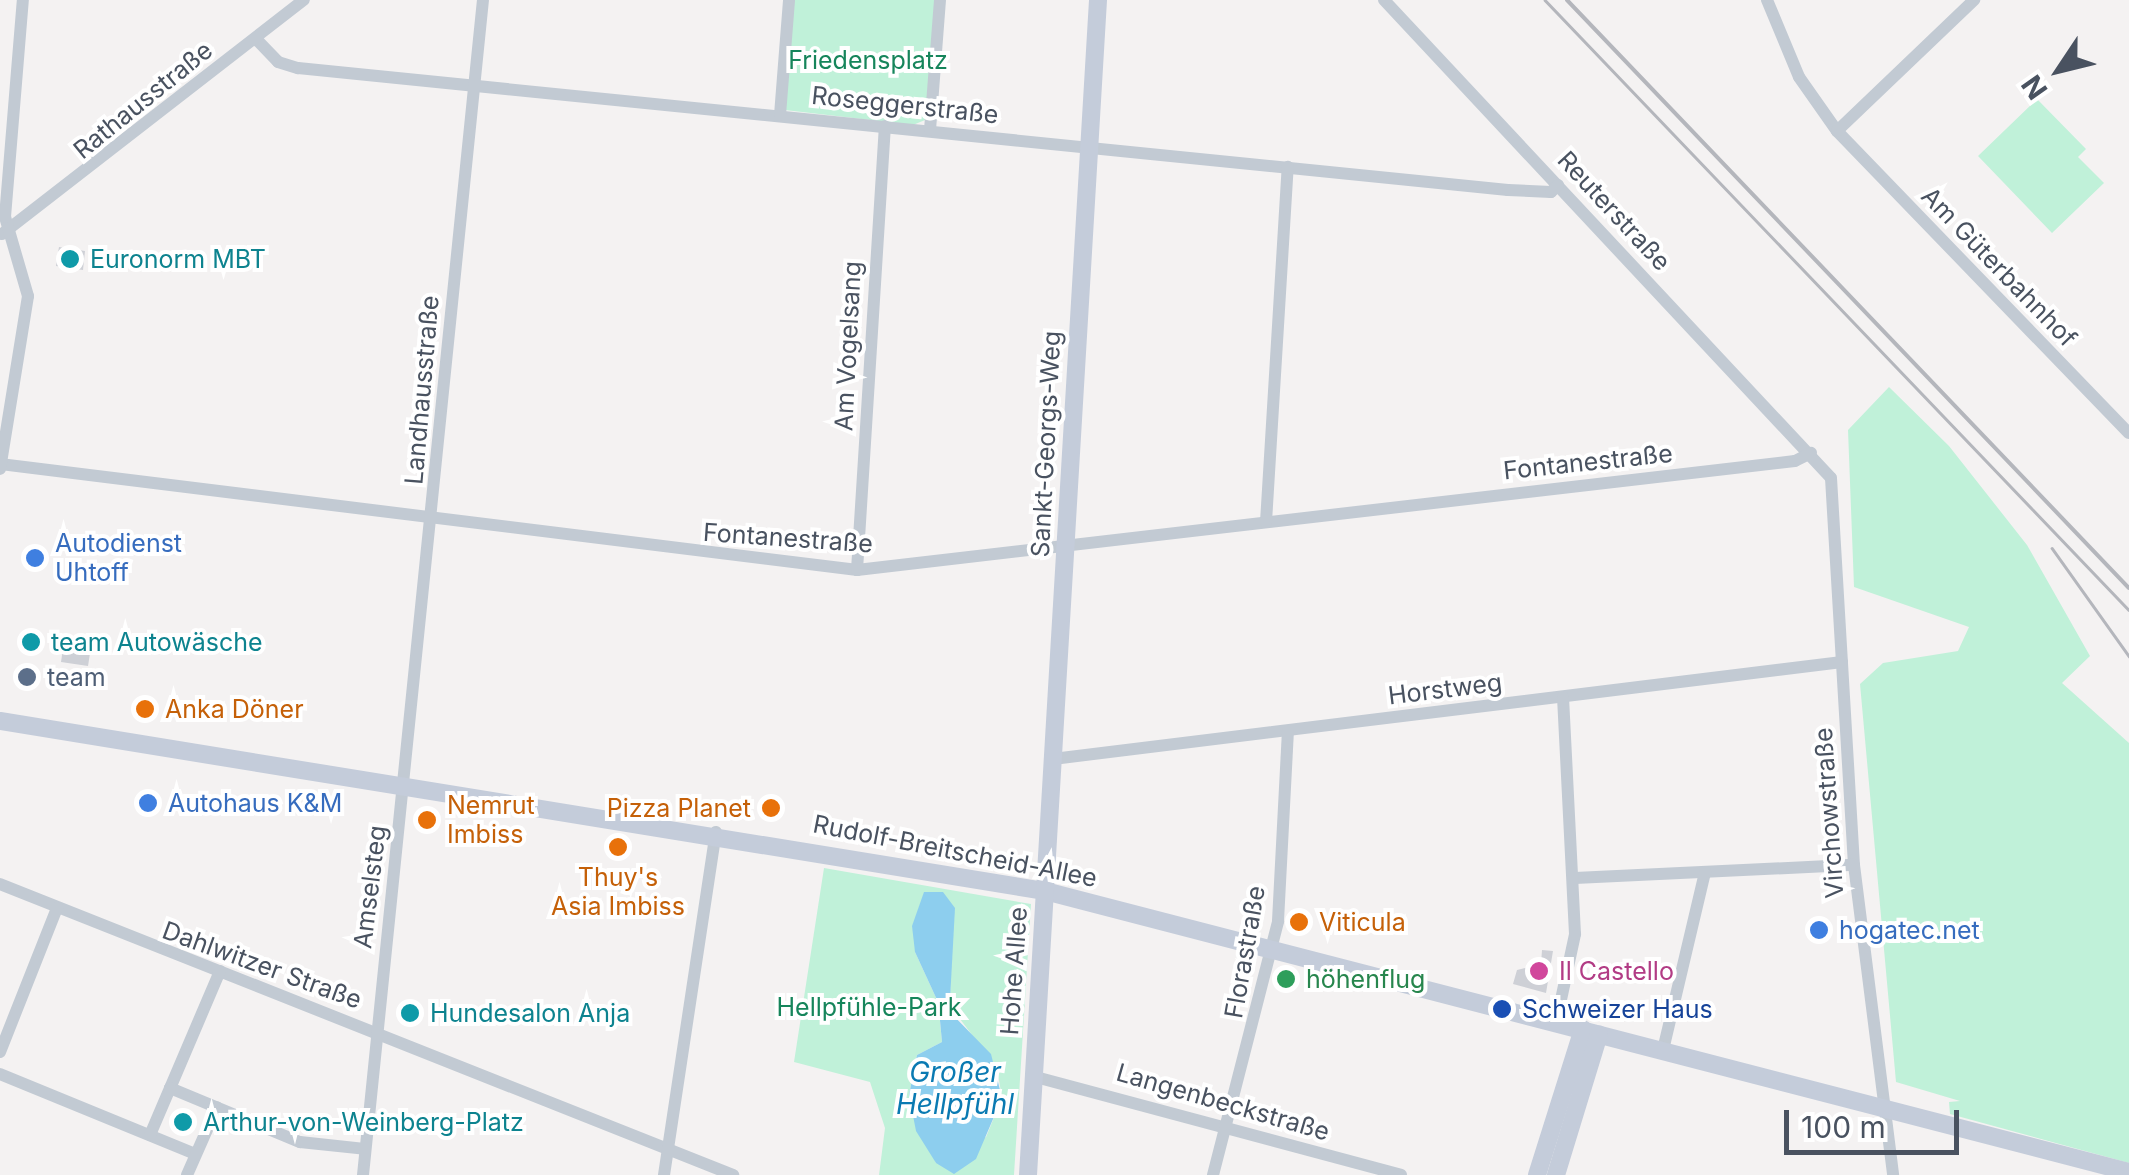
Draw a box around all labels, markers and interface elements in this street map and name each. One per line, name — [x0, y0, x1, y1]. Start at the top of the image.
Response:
north arrow — [2009, 20, 2109, 120]
street label: Rathausstraße — [68, 35, 218, 165]
park label: Friedensplatz — [788, 45, 948, 75]
text: N — [2014, 69, 2054, 106]
street label: Roseggerstraße — [810, 80, 1000, 130]
street label: Reuterstraße — [1551, 145, 1677, 277]
street label: Am Güterbahnhof — [1915, 181, 2083, 353]
place label: Euronorm MBT — [90, 244, 266, 274]
marker: Euronorm MBT — [59, 248, 81, 270]
street label: Am Vogelsang — [829, 260, 867, 432]
street label: Landhausstraße — [399, 294, 445, 486]
street label: Sankt-Georgs-Weg — [1025, 330, 1067, 558]
street label: Fontanestraße — [1502, 438, 1674, 486]
street label: Fontanestraße — [702, 517, 874, 559]
place label: Autodienst Uhtoff — [55, 529, 182, 588]
marker: Autodienst Uhtoff — [24, 547, 46, 569]
place label: team Autowäsche — [51, 627, 263, 657]
marker: team Autowäsche — [20, 631, 42, 653]
place label: team — [47, 662, 106, 692]
marker: team — [16, 666, 38, 688]
street label: Horstweg — [1386, 667, 1504, 711]
place label: Anka Döner — [165, 694, 304, 724]
marker: Anka Döner — [134, 698, 156, 720]
street label: Virchowstraße — [1808, 727, 1850, 899]
place label: Autohaus K&M — [168, 788, 342, 818]
place label: Nemrut Imbiss — [447, 791, 535, 850]
marker: Autohaus K&M — [137, 792, 159, 814]
place label: Pizza Planet — [607, 793, 751, 823]
marker: Pizza Planet — [760, 797, 782, 819]
marker: Nemrut Imbiss — [416, 809, 438, 831]
street label: Rudolf-Breitscheid-Allee — [811, 809, 1099, 893]
street label: Amselsteg — [348, 824, 392, 950]
marker: Thuy's Asia Imbiss — [607, 836, 629, 858]
place label: Thuy's Asia Imbiss — [551, 863, 685, 922]
street label: Florastraße — [1219, 883, 1271, 1021]
street label: Hohe Allee — [995, 906, 1033, 1036]
place label: Viticula — [1319, 907, 1406, 937]
marker: Viticula — [1288, 911, 1310, 933]
street label: Dahlwitzer Straße — [158, 915, 366, 1015]
place label: hogatec.net — [1839, 915, 1980, 945]
marker: hogatec.net — [1808, 919, 1830, 941]
place label: Il Castello — [1559, 956, 1674, 986]
marker: Il Castello — [1528, 960, 1550, 982]
place label: höhenflug — [1306, 964, 1425, 994]
marker: höhenflug — [1275, 968, 1297, 990]
park label: Hellpfühle-Park — [776, 992, 962, 1022]
place label: Schweizer Haus — [1522, 994, 1713, 1024]
place label: Hundesalon Anja — [430, 998, 630, 1028]
marker: Schweizer Haus — [1491, 998, 1513, 1020]
marker: Hundesalon Anja — [399, 1002, 421, 1024]
water label: Großer Hellpfühl — [896, 1055, 1014, 1121]
street label: Langenbeckstraße — [1113, 1057, 1333, 1147]
scale bar — [1789, 1090, 1964, 1152]
place label: Arthur-von-Weinberg-Platz — [203, 1107, 524, 1137]
text: 100 m — [1801, 1109, 1886, 1145]
marker: Arthur-von-Weinberg-Platz — [172, 1111, 194, 1133]

